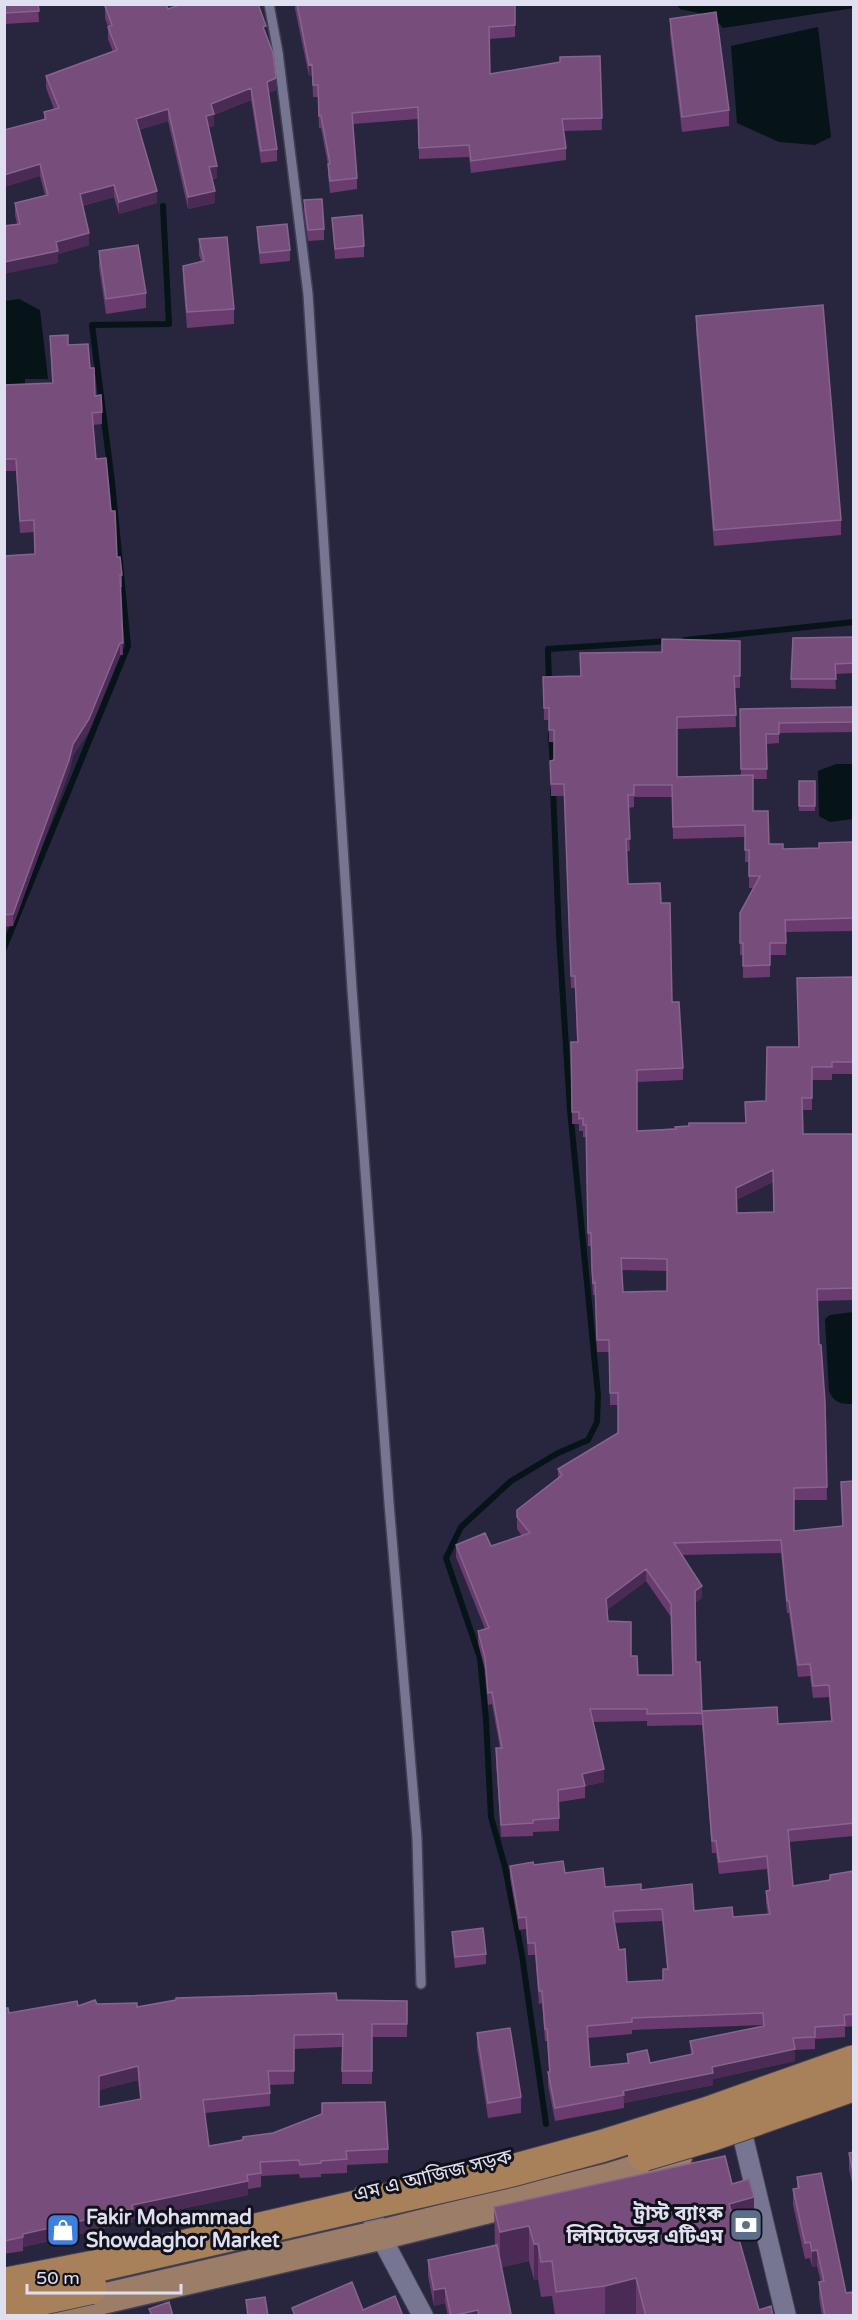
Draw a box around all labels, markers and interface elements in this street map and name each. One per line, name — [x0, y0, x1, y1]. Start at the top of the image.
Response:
street label: এম এ আজিজ সড়ক — [351, 2143, 516, 2207]
place label: ট্রাস্ট ব্যাংক লিমিটেডের এটিএম — [566, 2201, 724, 2249]
place label: Fakir Mohammad Showdaghor Market — [86, 2206, 280, 2253]
bank icon: ট্রাস্ট ব্যাংক লিমিটেডের এটিএম — [728, 2207, 764, 2243]
shop icon: Fakir Mohammad Showdaghor Market — [45, 2212, 81, 2248]
scale bar — [27, 2257, 182, 2295]
text: 50 m — [36, 2267, 80, 2289]

